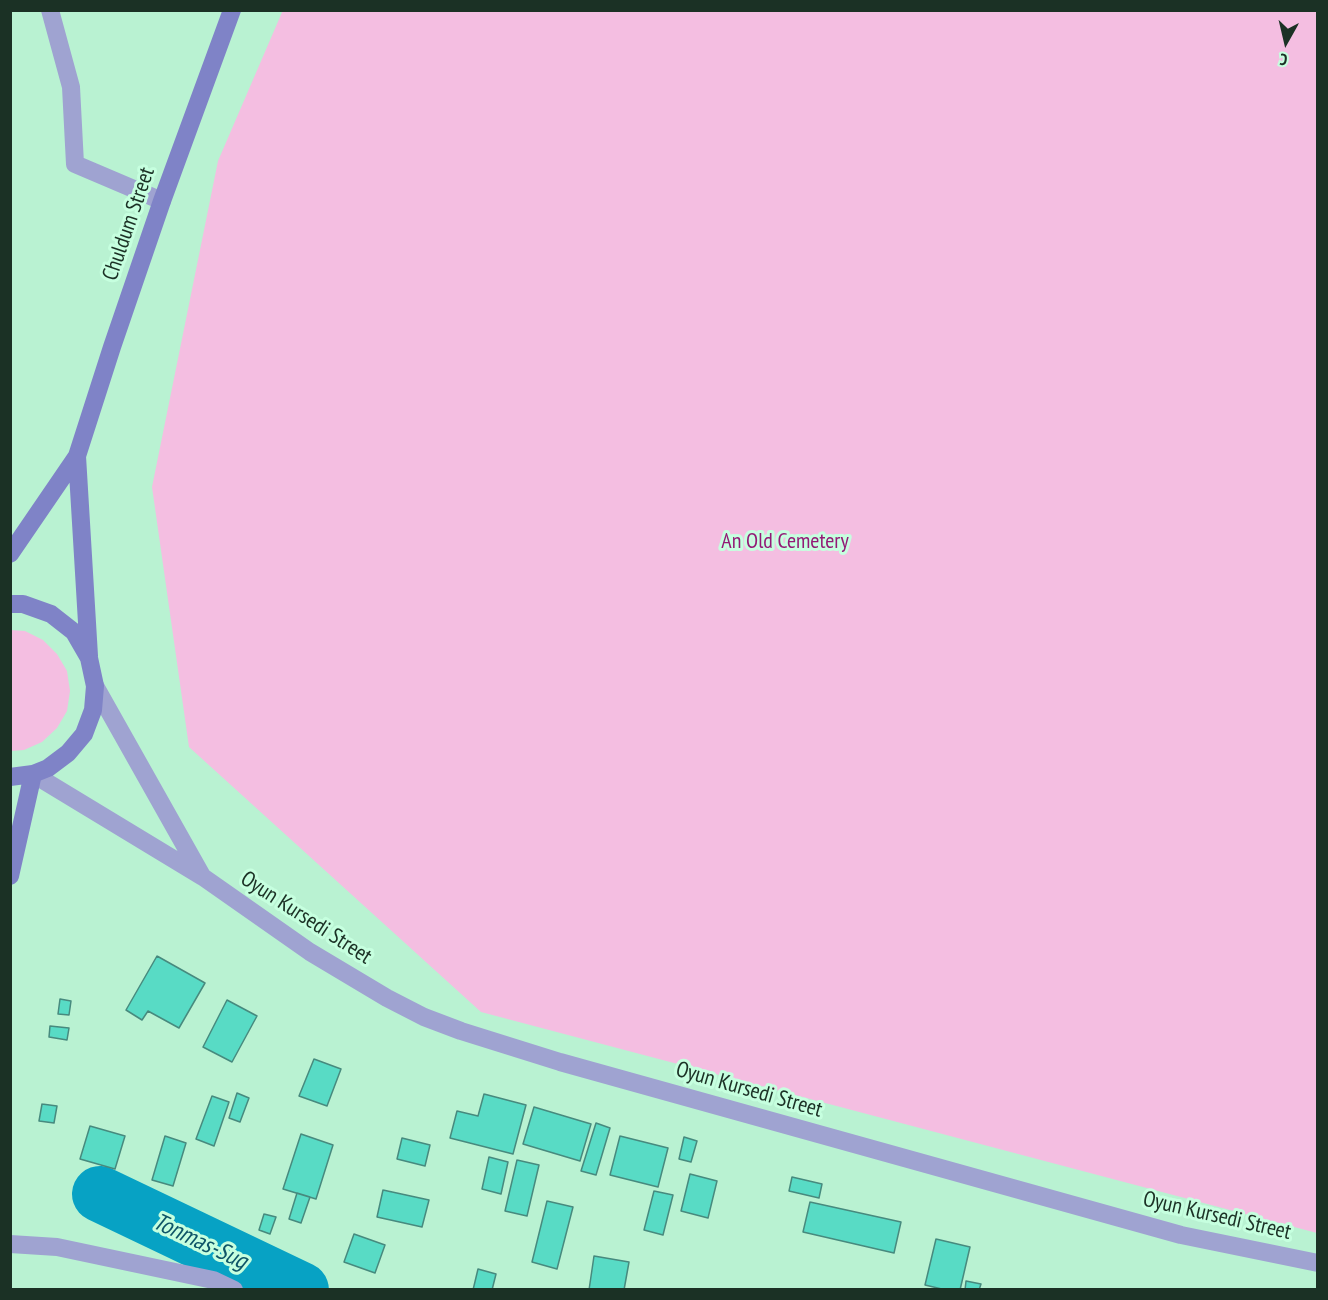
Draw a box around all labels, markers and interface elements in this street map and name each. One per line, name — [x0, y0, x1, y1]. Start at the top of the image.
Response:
north arrow — [1256, 12, 1316, 72]
text: С — [1278, 49, 1289, 70]
street label: Chuldum Street — [97, 164, 161, 284]
park label: An Old Cemetery — [721, 529, 849, 555]
street label: Oyun Kursedi Street — [236, 866, 376, 970]
street label: Oyun Kursedi Street — [673, 1057, 825, 1123]
street label: Oyun Kursedi Street — [1140, 1186, 1294, 1246]
water label: Tonmas-Sug — [148, 1208, 252, 1276]

